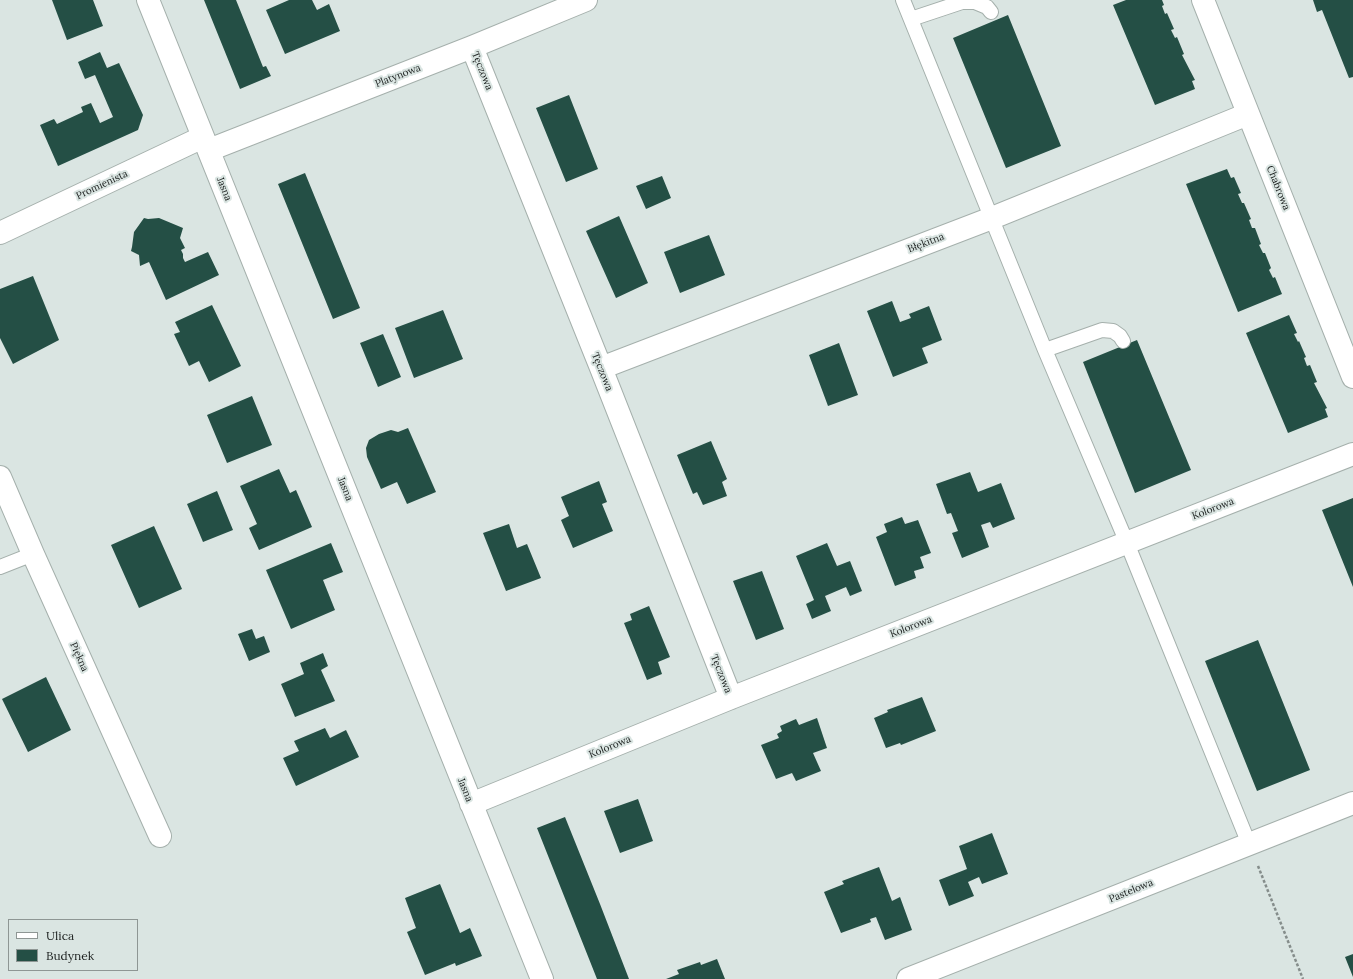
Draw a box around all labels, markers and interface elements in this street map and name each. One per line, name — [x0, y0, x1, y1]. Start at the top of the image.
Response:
street label: Tęczowa — [469, 50, 495, 92]
street label: Platynowa — [374, 62, 422, 90]
street label: Chabrowa — [1264, 164, 1292, 212]
street label: Promienista — [74, 168, 130, 202]
street label: Jasna — [214, 175, 234, 203]
street label: Błękitna — [906, 231, 946, 255]
street label: Tęczowa — [589, 351, 615, 393]
street label: Jasna — [335, 475, 355, 503]
street label: Kolorowa — [1190, 495, 1236, 523]
street label: Kolorowa — [888, 613, 934, 641]
street label: Piękna — [67, 640, 91, 674]
street label: Tęczowa — [708, 653, 734, 695]
street label: Kolorowa — [587, 733, 633, 761]
street label: Jasna — [455, 776, 475, 804]
street label: Pastelowa — [1107, 877, 1155, 905]
legend — [8, 919, 138, 971]
text: Ulica — [46, 928, 74, 943]
text: Budynek — [46, 948, 94, 963]

